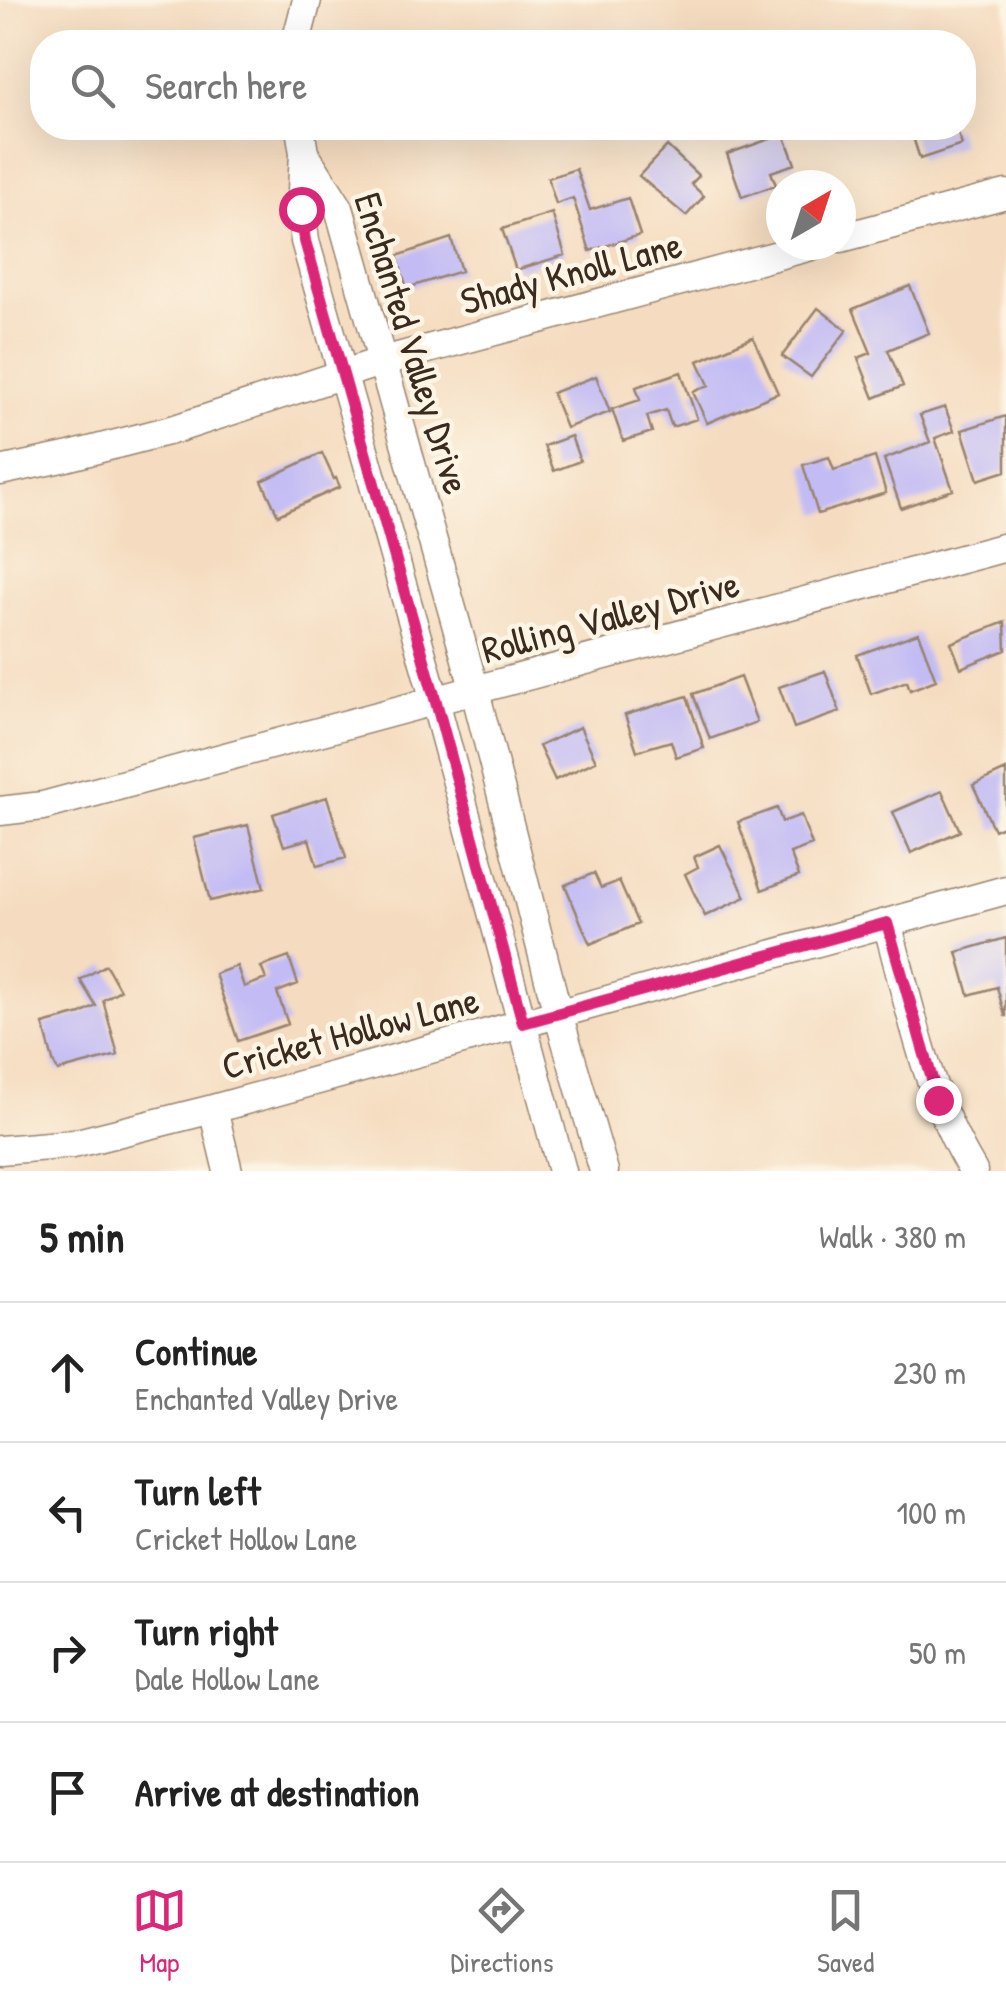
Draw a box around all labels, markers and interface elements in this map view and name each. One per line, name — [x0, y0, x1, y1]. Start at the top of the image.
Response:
search box — [30, 30, 976, 140]
icon: search — [65, 58, 120, 113]
text: Search here — [145, 59, 307, 111]
north arrow — [766, 170, 856, 260]
street label: Enchanted Valley Drive — [342, 186, 484, 500]
route start — [279, 187, 325, 233]
street label: Shady Knoll Lane — [455, 218, 687, 326]
street label: Rolling Valley Drive — [476, 557, 744, 675]
street label: Cricket Hollow Lane — [216, 973, 484, 1091]
route end — [916, 1078, 962, 1124]
text: 5 min — [40, 1208, 124, 1265]
text: Walk · 380 m — [819, 1215, 966, 1258]
text: Continue — [135, 1325, 257, 1377]
icon: ahead — [40, 1345, 95, 1400]
text: 230 m — [893, 1351, 966, 1394]
text: Enchanted Valley Drive — [135, 1377, 398, 1420]
text: Turn left — [135, 1465, 260, 1517]
icon: left — [40, 1485, 95, 1540]
text: 100 m — [897, 1491, 966, 1534]
text: Cricket Hollow Lane — [135, 1517, 357, 1560]
text: Turn right — [135, 1605, 278, 1657]
icon: right — [40, 1625, 95, 1680]
text: 50 m — [909, 1631, 966, 1674]
text: Dale Hollow Lane — [135, 1657, 320, 1700]
icon: arrive — [40, 1765, 95, 1820]
text: Arrive at destination — [135, 1766, 419, 1818]
tab: Map — [132, 1883, 187, 1981]
tab: Directions — [450, 1883, 553, 1981]
tab: Saved — [817, 1883, 874, 1981]

